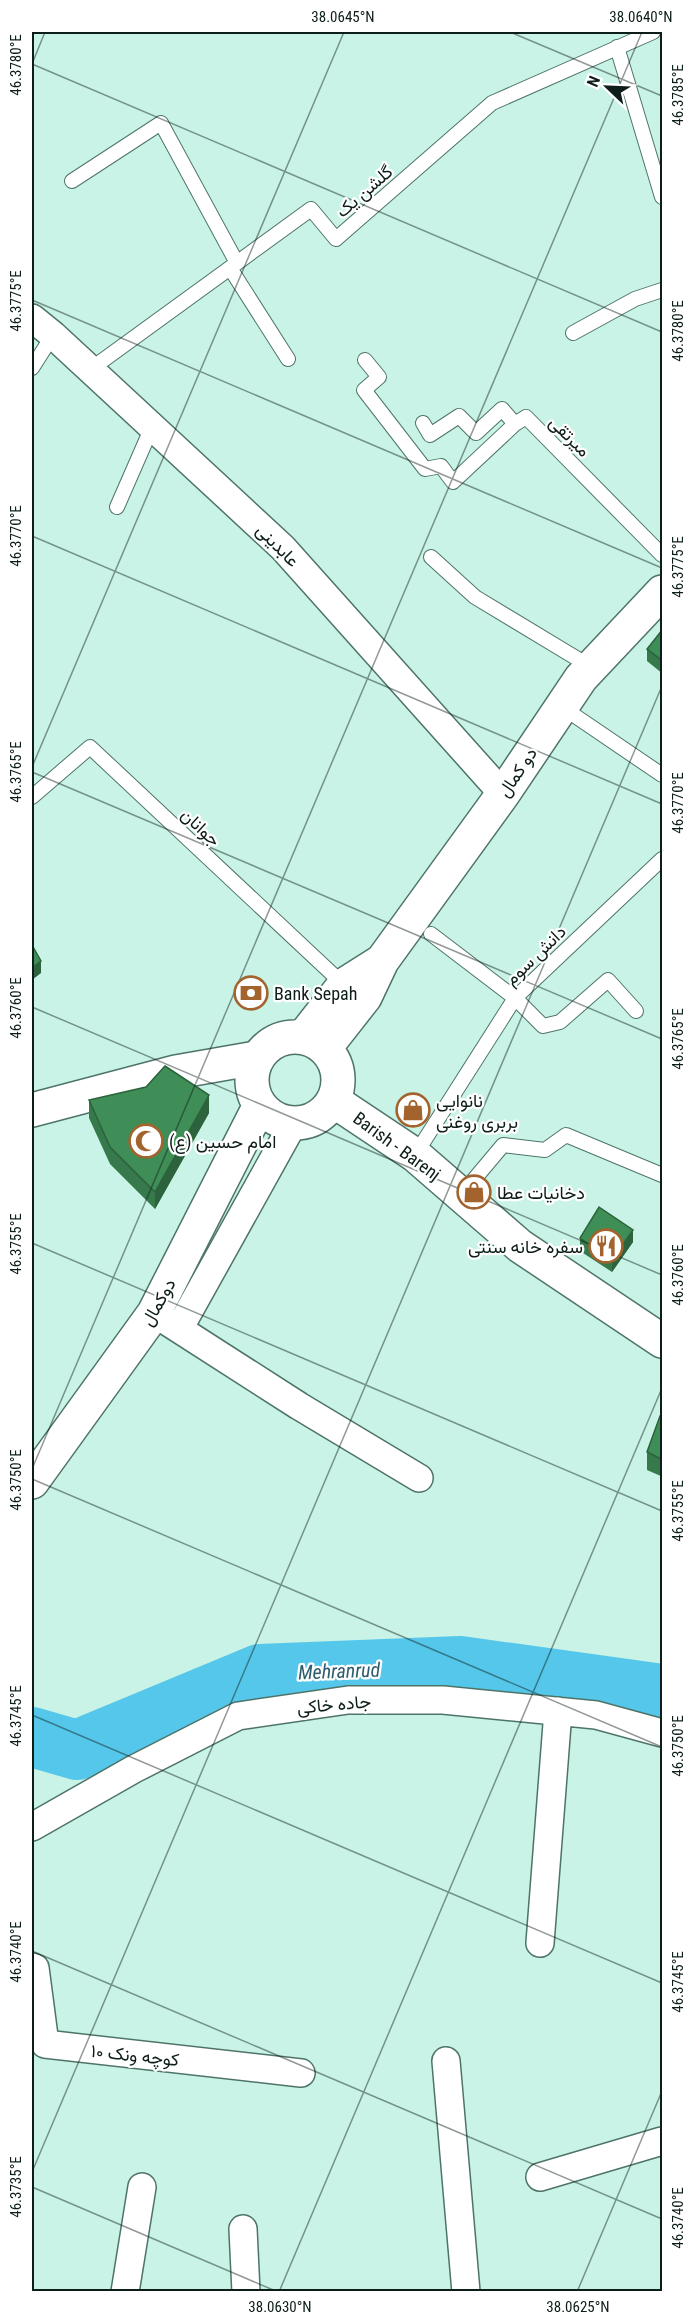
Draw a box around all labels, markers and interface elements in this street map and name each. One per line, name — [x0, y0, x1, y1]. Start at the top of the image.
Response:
text: 38.0645°N — [311, 8, 375, 26]
text: 38.0640°N — [609, 8, 673, 26]
text: 46.3780°E — [7, 34, 25, 96]
north arrow — [577, 57, 637, 117]
text: 46.3785°E — [669, 64, 687, 126]
text: N — [583, 73, 604, 90]
street label: گلشن یک — [331, 161, 397, 222]
text: 46.3775°E — [7, 270, 25, 332]
text: 46.3780°E — [669, 300, 687, 362]
street label: میرتقی — [545, 411, 595, 461]
text: 46.3770°E — [7, 505, 25, 567]
street label: عابدینی — [251, 519, 304, 572]
text: 46.3775°E — [669, 536, 687, 598]
text: 46.3765°E — [7, 741, 25, 803]
street label: دو کمال — [493, 743, 542, 801]
text: 46.3770°E — [669, 772, 687, 834]
street label: جوانان — [176, 804, 225, 851]
street label: دانش سوم — [500, 921, 571, 991]
bank icon: Bank Sepah — [233, 975, 269, 1011]
text: 46.3760°E — [7, 977, 25, 1039]
place label: Bank Sepah — [274, 983, 357, 1004]
text: 46.3765°E — [669, 1008, 687, 1070]
place label: نانوایی بربری روغنی — [436, 1090, 518, 1133]
shop icon: نانوایی بربری روغنی — [395, 1092, 431, 1128]
street label: Barish - Barenj — [349, 1107, 445, 1185]
mosque icon: امام حسین (ع) — [128, 1123, 164, 1159]
place label: امام حسین (ع) — [169, 1131, 276, 1154]
shop icon: دخانیات عطا — [456, 1174, 492, 1210]
place label: دخانیات عطا — [497, 1182, 585, 1203]
text: 46.3755°E — [7, 1213, 25, 1275]
restaurant icon: سفره خانه سنتی — [588, 1228, 624, 1264]
place label: سفره خانه سنتی — [468, 1236, 583, 1258]
text: 46.3760°E — [669, 1244, 687, 1306]
street label: دوکمال — [136, 1275, 181, 1330]
text: 46.3750°E — [7, 1449, 25, 1511]
text: 46.3755°E — [669, 1480, 687, 1542]
water label: Mehranrud — [297, 1658, 381, 1684]
text: 46.3745°E — [7, 1685, 25, 1747]
street label: جاده خاکی — [296, 1690, 372, 1719]
text: 46.3750°E — [669, 1715, 687, 1777]
text: 46.3740°E — [7, 1921, 25, 1983]
text: 46.3745°E — [669, 1951, 687, 2013]
street label: کوچه ونک ۱۰ — [90, 2040, 180, 2072]
text: 46.3735°E — [7, 2156, 25, 2218]
text: 46.3740°E — [669, 2187, 687, 2249]
text: 38.0630°N — [248, 2298, 312, 2316]
text: 38.0625°N — [546, 2298, 610, 2316]

